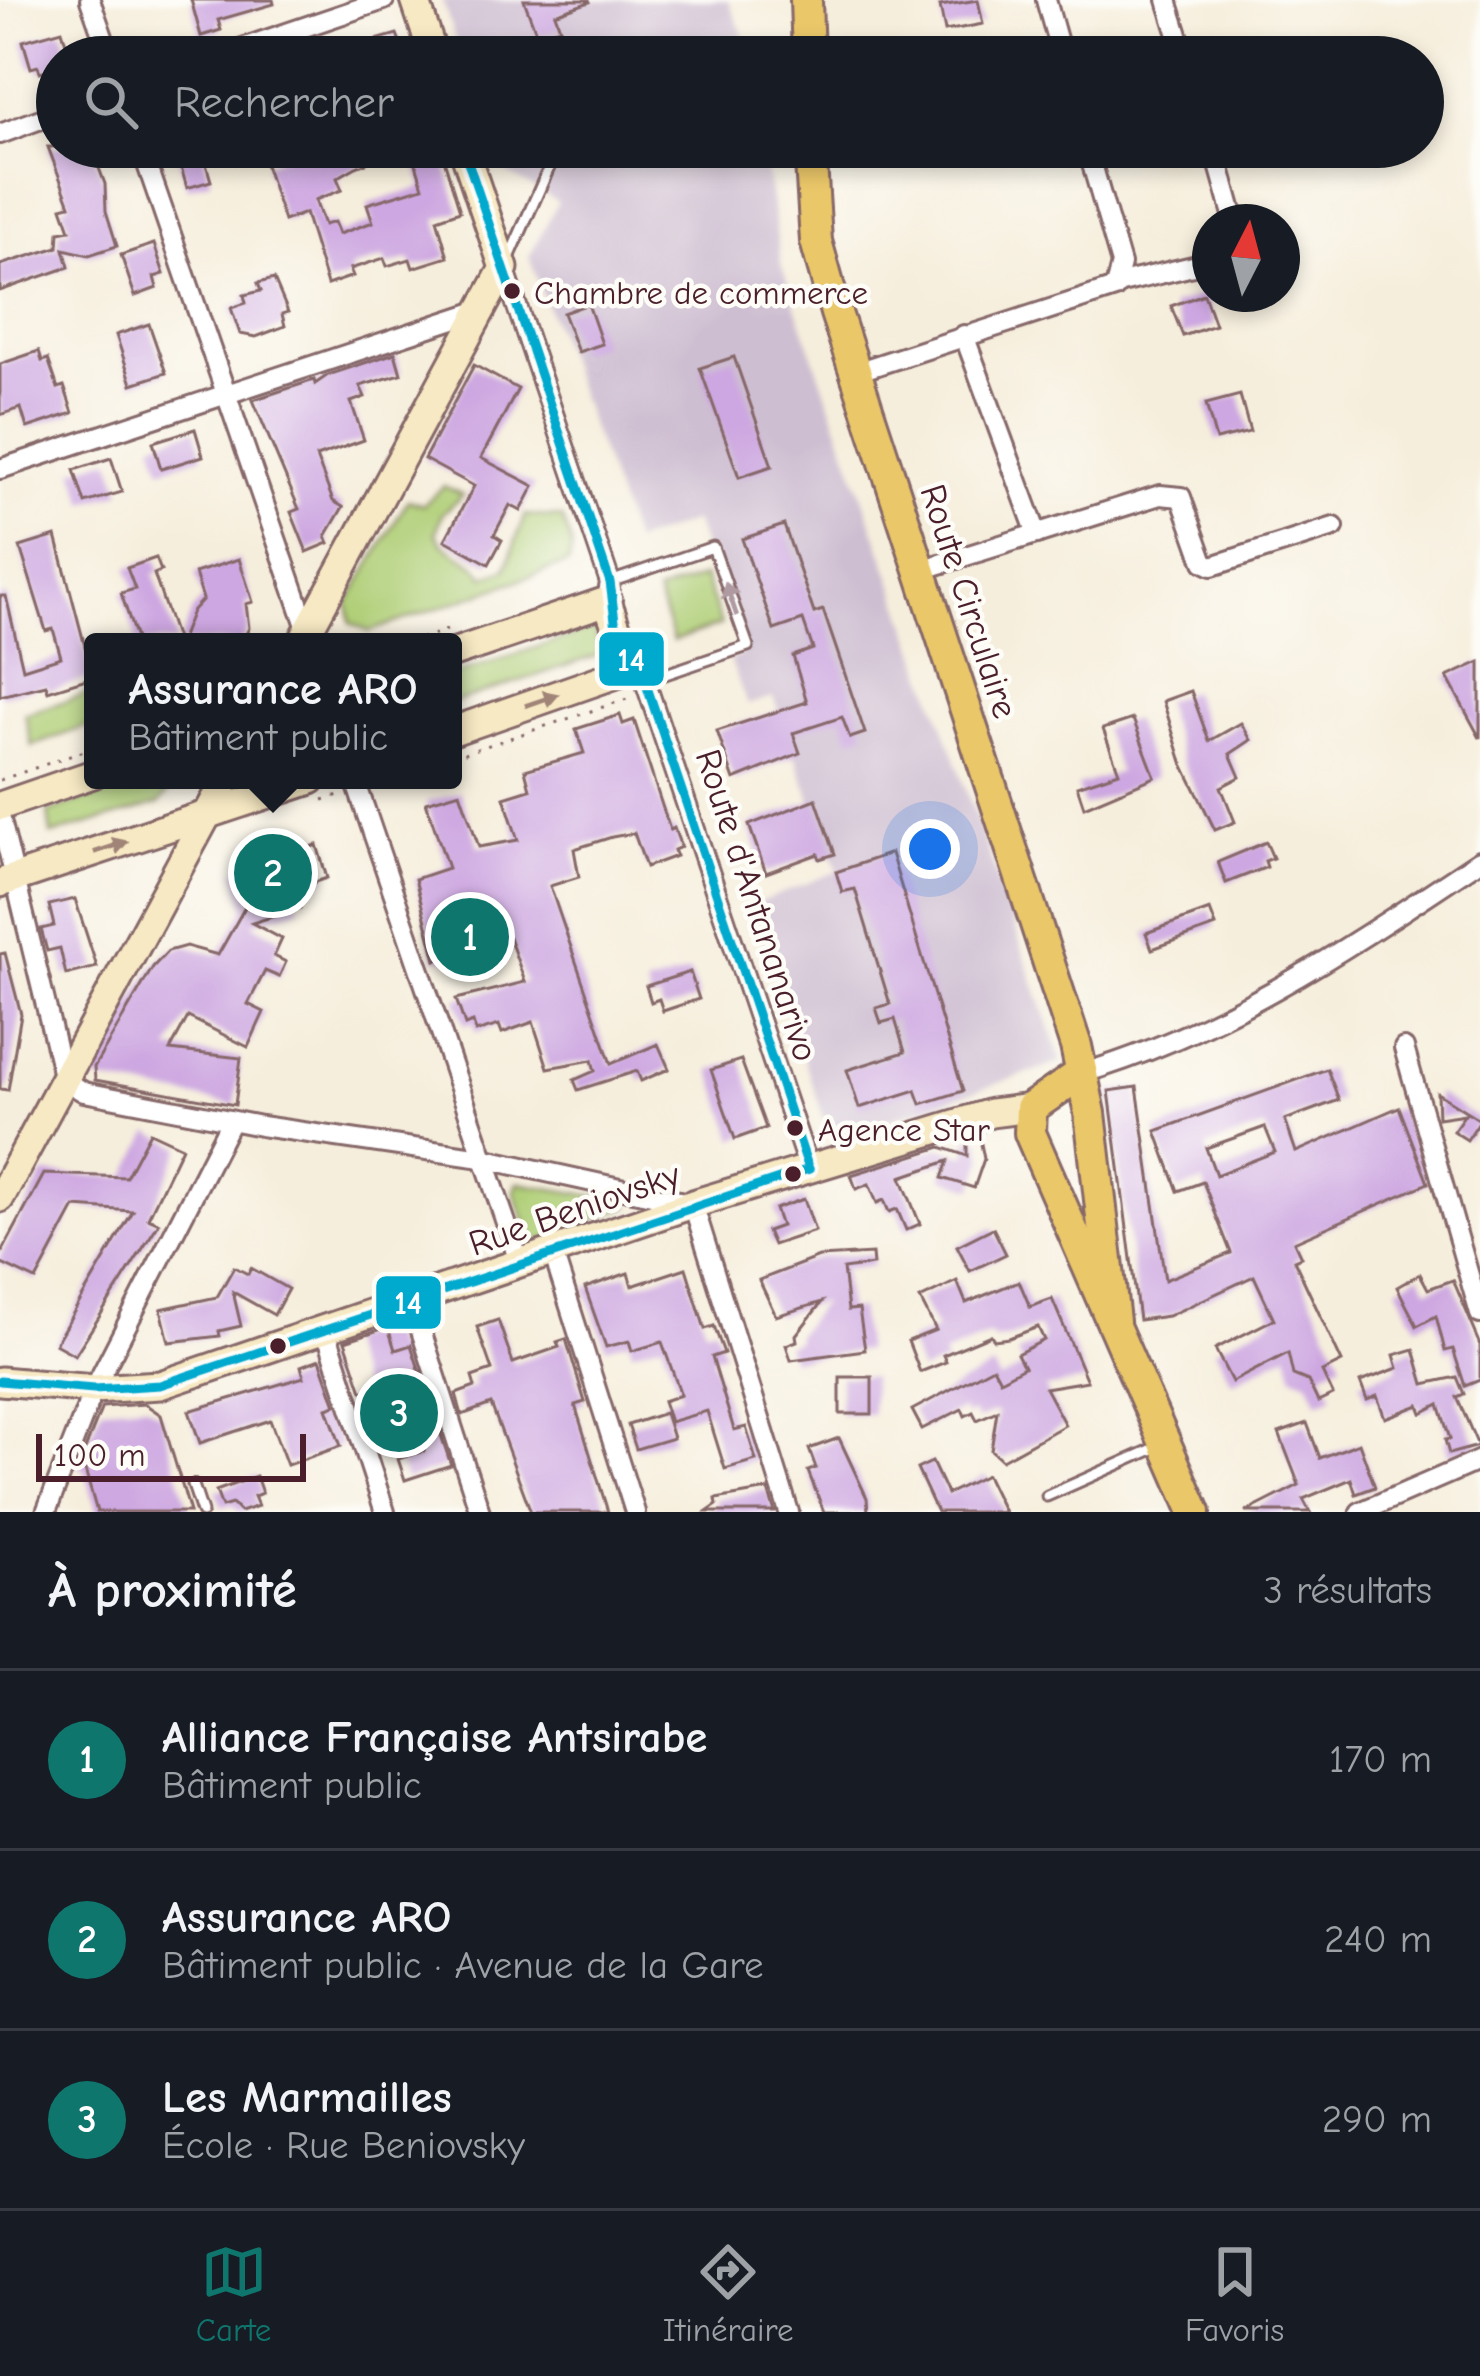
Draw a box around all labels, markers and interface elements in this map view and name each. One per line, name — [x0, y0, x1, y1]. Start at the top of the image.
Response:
search box — [36, 36, 1444, 168]
icon: search — [78, 69, 144, 135]
text: Rechercher — [174, 76, 394, 128]
north arrow — [1192, 204, 1300, 312]
place label: Chambre de commerce — [534, 274, 868, 312]
marker: Chambre de commerce — [501, 280, 523, 302]
street label: Route Circulaire — [911, 479, 1026, 723]
one-way arrow — [721, 580, 740, 617]
line badge: 14 — [597, 630, 666, 688]
popup — [84, 633, 462, 789]
text: 14 — [617, 641, 645, 679]
text: Assurance ARO — [128, 663, 418, 715]
one-way arrow — [524, 690, 560, 708]
text: Bâtiment public — [128, 715, 388, 760]
street label: Route d'Antananarivo — [687, 744, 826, 1067]
your location — [900, 819, 960, 879]
pin: 2 — [234, 828, 312, 918]
one-way arrow — [93, 836, 130, 855]
pin: 1 — [431, 892, 509, 982]
place label: Agence Star — [818, 1111, 990, 1149]
marker: Agence Star — [784, 1117, 806, 1139]
street label: Rue Beniovsky — [464, 1154, 686, 1265]
unlabelled marker — [782, 1163, 804, 1185]
line badge: 14 — [374, 1274, 443, 1331]
text: 14 — [394, 1284, 422, 1322]
unlabelled marker — [267, 1335, 289, 1357]
pin: 3 — [360, 1368, 438, 1458]
scale bar — [36, 1428, 306, 1481]
text: 100 m — [54, 1436, 146, 1474]
text: À proximité — [48, 1561, 297, 1620]
text: 3 résultats — [1263, 1568, 1432, 1613]
text: Alliance Française Antsirabe — [162, 1711, 707, 1763]
text: 1 — [79, 1737, 95, 1782]
text: 170 m — [1329, 1737, 1432, 1782]
text: Bâtiment public — [162, 1763, 422, 1808]
text: Assurance ARO — [162, 1891, 452, 1943]
text: 2 — [77, 1917, 97, 1962]
text: 240 m — [1324, 1917, 1432, 1962]
text: Bâtiment public · Avenue de la Gare — [162, 1943, 764, 1988]
text: Les Marmailles — [162, 2071, 452, 2123]
text: 3 — [77, 2097, 97, 2142]
text: 290 m — [1322, 2097, 1432, 2142]
text: École · Rue Beniovsky — [162, 2123, 525, 2168]
tab: Carte — [196, 2239, 271, 2349]
tab: Itinéraire — [663, 2239, 793, 2349]
tab: Favoris — [1185, 2239, 1284, 2349]

